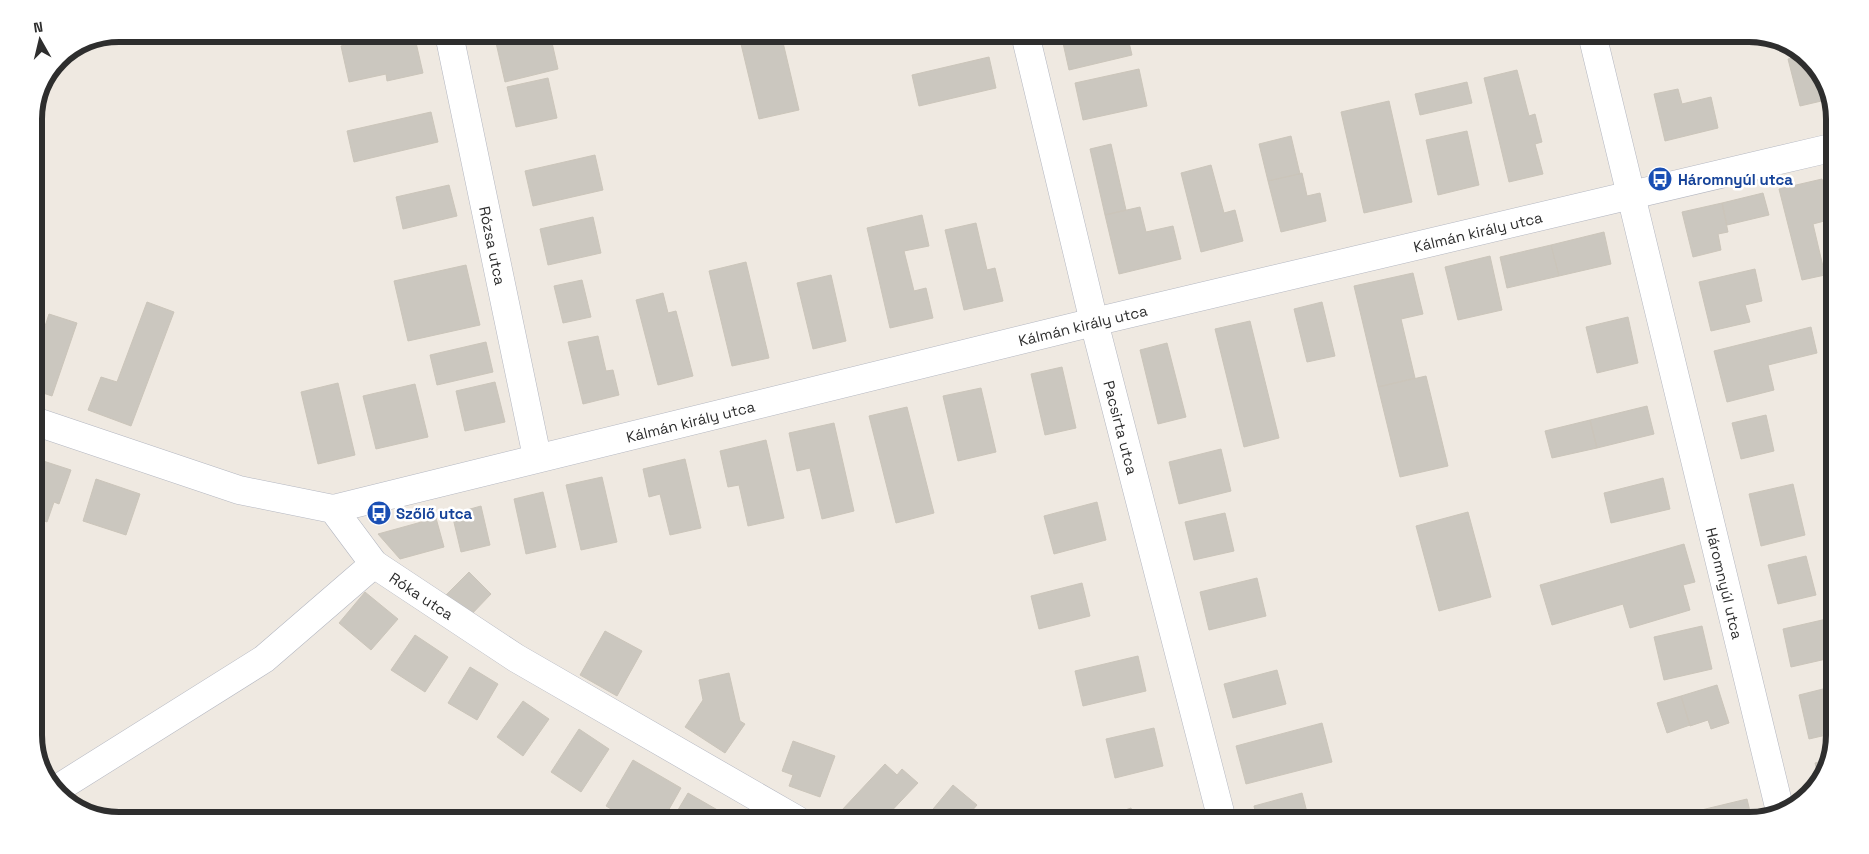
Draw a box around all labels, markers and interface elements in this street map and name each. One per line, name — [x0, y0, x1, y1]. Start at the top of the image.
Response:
north arrow — [15, 15, 65, 65]
text: N — [32, 18, 44, 37]
bus stop icon: Háromnyúl utca — [1647, 166, 1673, 192]
place label: Háromnyúl utca — [1678, 170, 1793, 189]
street label: Rózsa utca — [476, 204, 511, 287]
street label: Kálmán király utca — [1411, 207, 1545, 256]
street label: Kálmán király utca — [1016, 300, 1149, 350]
street label: Pacsirta utca — [1100, 378, 1142, 477]
street label: Kálmán király utca — [624, 396, 757, 446]
bus stop icon: Szőlő utca — [366, 500, 392, 526]
place label: Szőlő utca — [396, 504, 473, 523]
street label: Háromnyúl utca — [1702, 525, 1748, 641]
street label: Róka utca — [386, 568, 458, 624]

